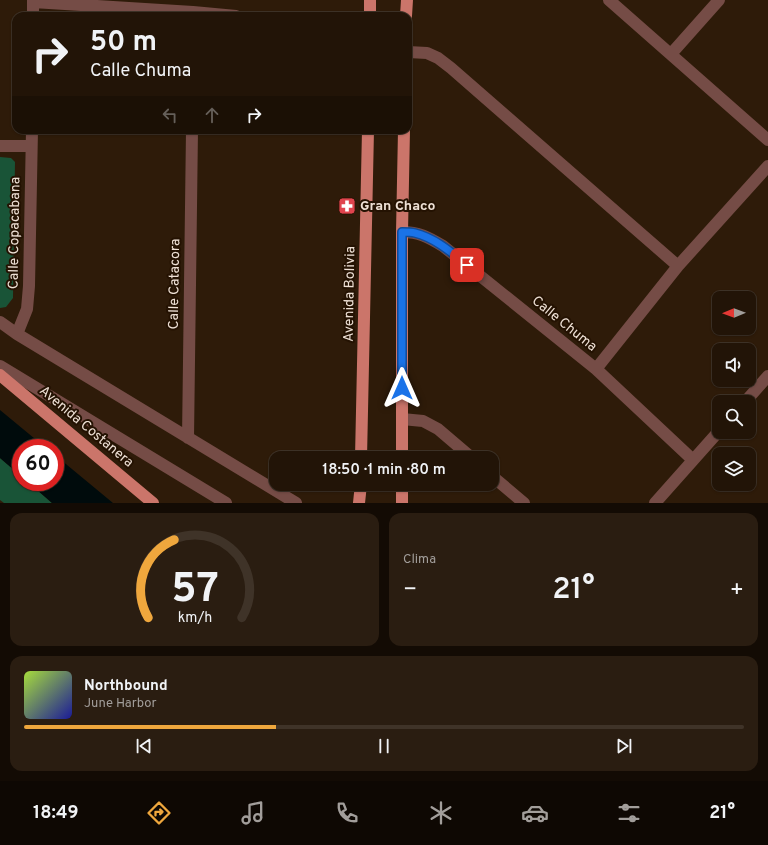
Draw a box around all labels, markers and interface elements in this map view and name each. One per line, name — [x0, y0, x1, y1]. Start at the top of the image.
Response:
text: 50 m — [90, 25, 157, 61]
icon: right — [24, 28, 76, 80]
text: Calle Chuma — [90, 60, 191, 83]
icon: left — [159, 104, 181, 126]
icon: ahead — [201, 104, 223, 126]
icon: right — [243, 104, 265, 126]
street label: Calle Copacabana — [6, 177, 24, 289]
pharmacy icon: Gran Chaco — [337, 196, 357, 216]
place label: Gran Chaco — [360, 198, 436, 215]
street label: Calle Catacora — [166, 238, 184, 330]
street label: Avenida Bolivia — [341, 246, 359, 342]
pin — [450, 248, 484, 282]
icon: arrive — [456, 254, 478, 276]
north arrow — [712, 291, 756, 335]
map controls — [712, 291, 756, 491]
street label: Calle Chuma — [528, 293, 600, 355]
button: sound — [712, 343, 756, 387]
position arrow — [381, 367, 423, 409]
street label: Avenida Costanera — [35, 383, 137, 471]
button: search — [712, 395, 756, 439]
speed limit sign: 60 — [12, 439, 64, 491]
button: layers — [712, 447, 756, 491]
text: 18:50 · 1 min · 80 m — [322, 461, 446, 480]
text: Clima — [403, 552, 436, 568]
text: 57 — [171, 563, 218, 616]
text: 21° — [552, 572, 595, 609]
text: − — [403, 577, 417, 604]
text: + — [730, 577, 744, 604]
text: km/h — [177, 608, 212, 626]
text: Northbound — [84, 677, 168, 696]
text: June Harbor — [84, 696, 157, 712]
icon: previous — [133, 735, 155, 757]
icon: pause — [373, 735, 395, 757]
icon: next — [613, 735, 635, 757]
icon: directions — [145, 799, 173, 827]
icon: music — [239, 799, 267, 827]
icon: phone — [333, 799, 361, 827]
icon: climate — [427, 799, 455, 827]
icon: car — [521, 799, 549, 827]
icon: filters — [615, 799, 643, 827]
text: 18:49 — [33, 802, 79, 825]
text: 21° — [709, 802, 735, 825]

